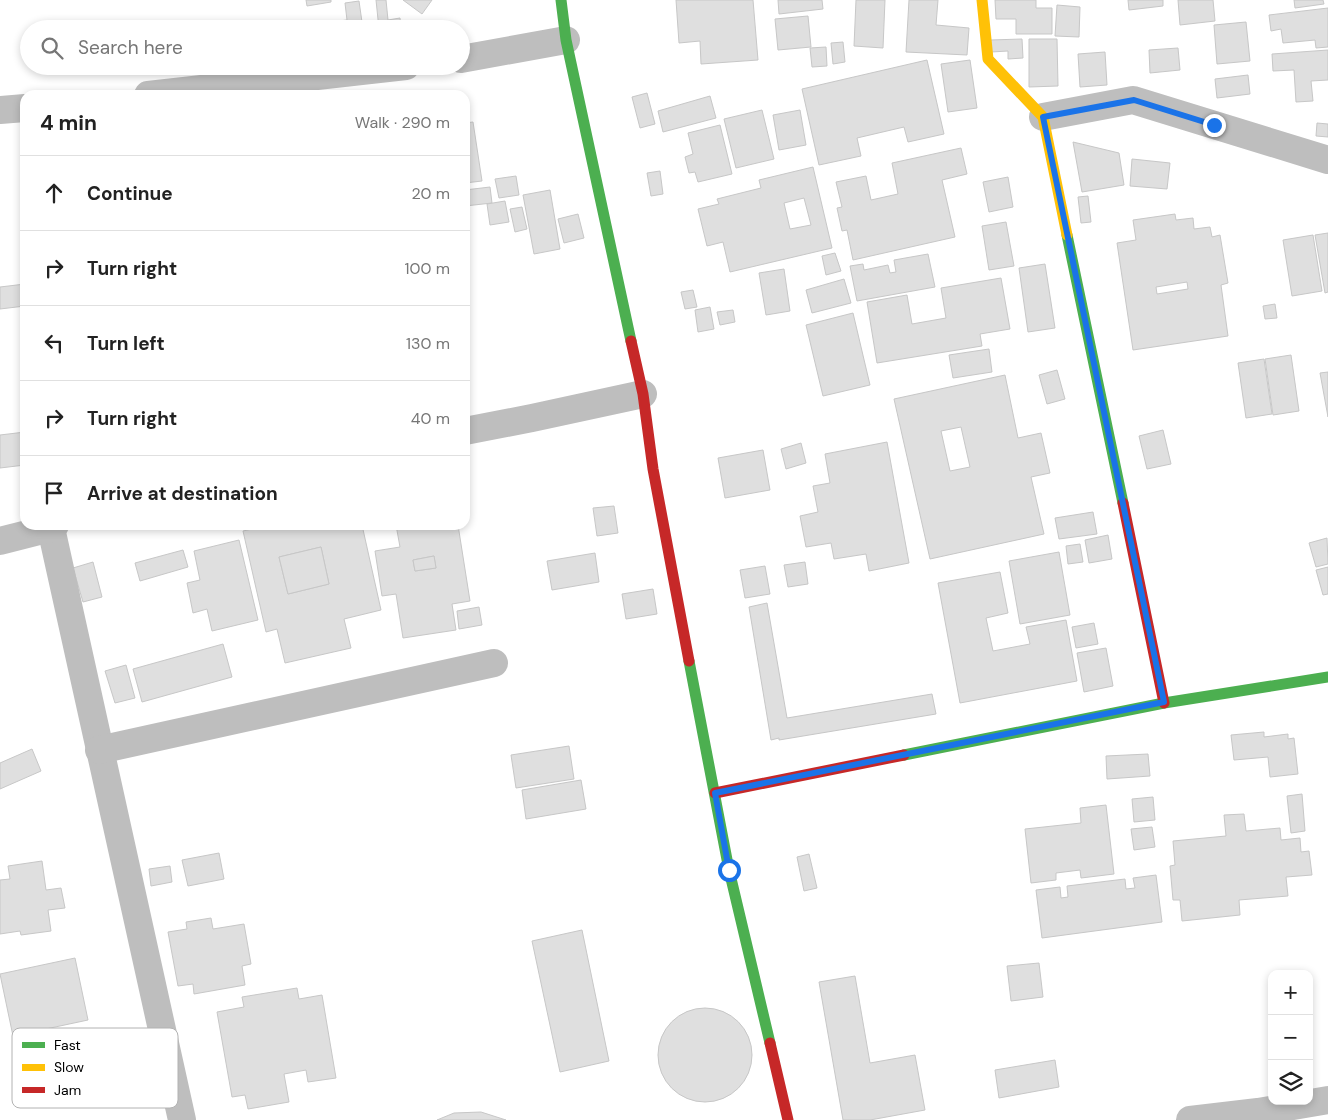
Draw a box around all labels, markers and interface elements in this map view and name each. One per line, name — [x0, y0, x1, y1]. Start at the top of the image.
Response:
search box — [20, 20, 470, 75]
icon: search — [38, 34, 66, 62]
text: Search here — [78, 35, 183, 60]
text: 4 min — [40, 109, 97, 137]
text: Walk · 290 m — [355, 112, 450, 133]
route end — [1203, 114, 1226, 137]
icon: ahead — [40, 179, 68, 207]
text: Continue — [87, 181, 173, 206]
text: 20 m — [411, 183, 450, 204]
icon: right — [40, 254, 68, 282]
text: Turn right — [87, 256, 177, 281]
text: 100 m — [405, 258, 450, 279]
icon: left — [40, 329, 68, 357]
text: Turn left — [87, 331, 165, 356]
text: 130 m — [406, 333, 450, 354]
icon: right — [40, 404, 68, 432]
text: Turn right — [87, 406, 177, 431]
text: 40 m — [411, 408, 450, 429]
icon: arrive — [40, 479, 68, 507]
text: Arrive at destination — [87, 481, 278, 506]
route start — [718, 859, 741, 882]
map controls — [1268, 970, 1313, 1105]
button: + — [1268, 970, 1313, 1015]
button: − — [1268, 1015, 1313, 1060]
legend — [12, 1028, 178, 1108]
text: Fast — [54, 1036, 81, 1054]
text: Slow — [54, 1058, 84, 1076]
button: layers — [1268, 1060, 1313, 1105]
text: Jam — [54, 1081, 81, 1099]

